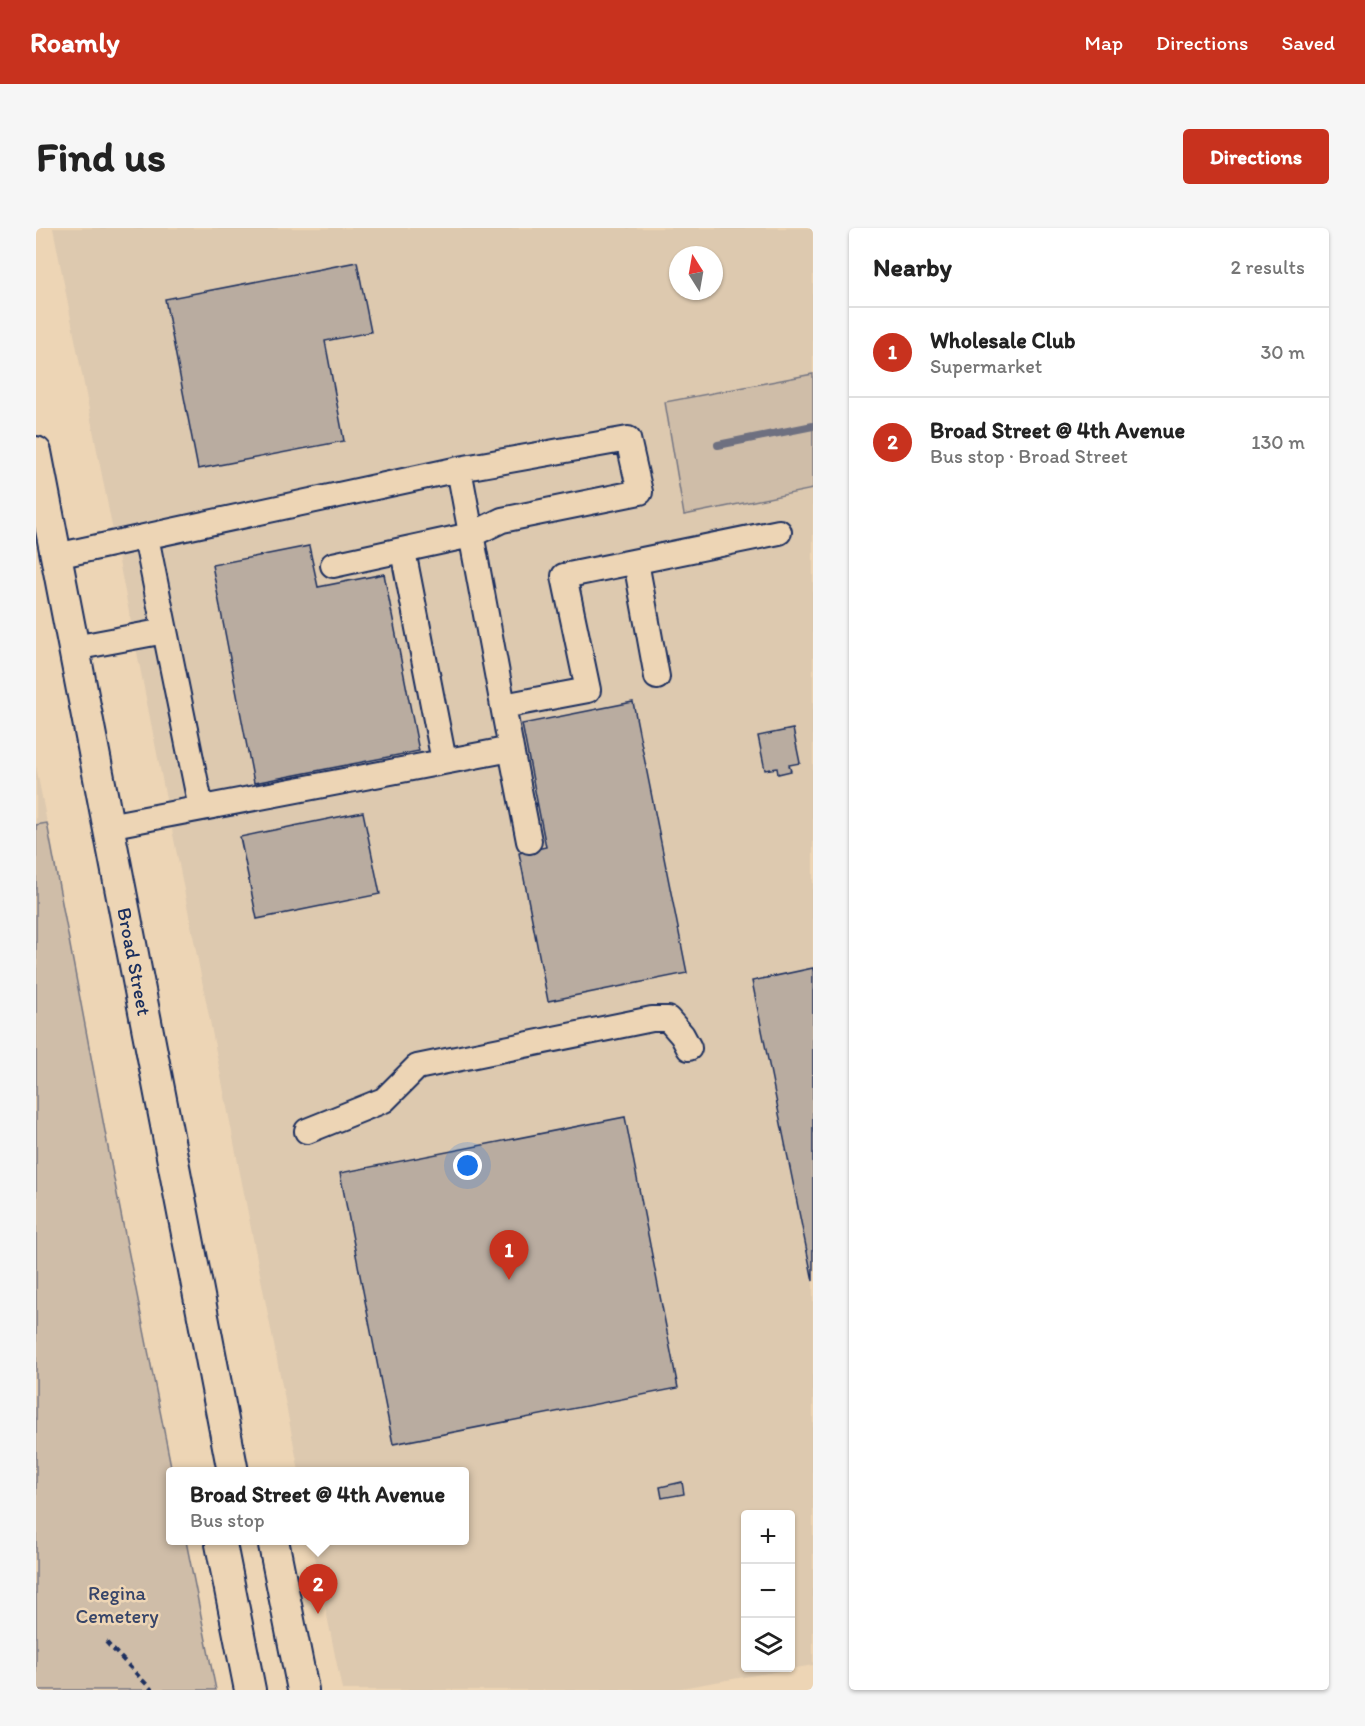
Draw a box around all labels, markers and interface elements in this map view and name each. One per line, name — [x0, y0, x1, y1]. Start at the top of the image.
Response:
text: Roamly — [30, 25, 120, 59]
text: Map — [1085, 30, 1123, 55]
text: Directions — [1156, 30, 1248, 55]
text: Saved — [1281, 30, 1335, 55]
button: Directions — [1183, 129, 1329, 184]
text: Find us — [36, 131, 166, 182]
north arrow — [669, 246, 723, 300]
text: Nearby — [873, 251, 952, 283]
text: 2 results — [1231, 255, 1305, 279]
text: Wholesale Club — [930, 327, 1075, 354]
text: 1 — [888, 340, 897, 364]
text: 30 m — [1260, 340, 1305, 364]
text: Supermarket — [930, 354, 1042, 378]
text: Broad Street @ 4th Avenue — [930, 417, 1185, 444]
text: 2 — [887, 430, 898, 454]
text: 130 m — [1251, 430, 1305, 454]
text: Bus stop · Broad Street — [930, 444, 1128, 468]
street label: Broad Street — [112, 906, 157, 1018]
your location — [453, 1151, 482, 1180]
pin: 1 — [490, 1230, 528, 1280]
popup — [166, 1467, 469, 1545]
text: Broad Street @ 4th Avenue — [190, 1481, 445, 1508]
text: Bus stop — [190, 1508, 265, 1532]
map controls — [741, 1510, 795, 1672]
button: + — [741, 1510, 795, 1564]
pin: 2 — [298, 1564, 338, 1614]
button: − — [741, 1564, 795, 1618]
park label: Regina Cemetery — [75, 1581, 159, 1628]
button: layers — [741, 1618, 795, 1672]

